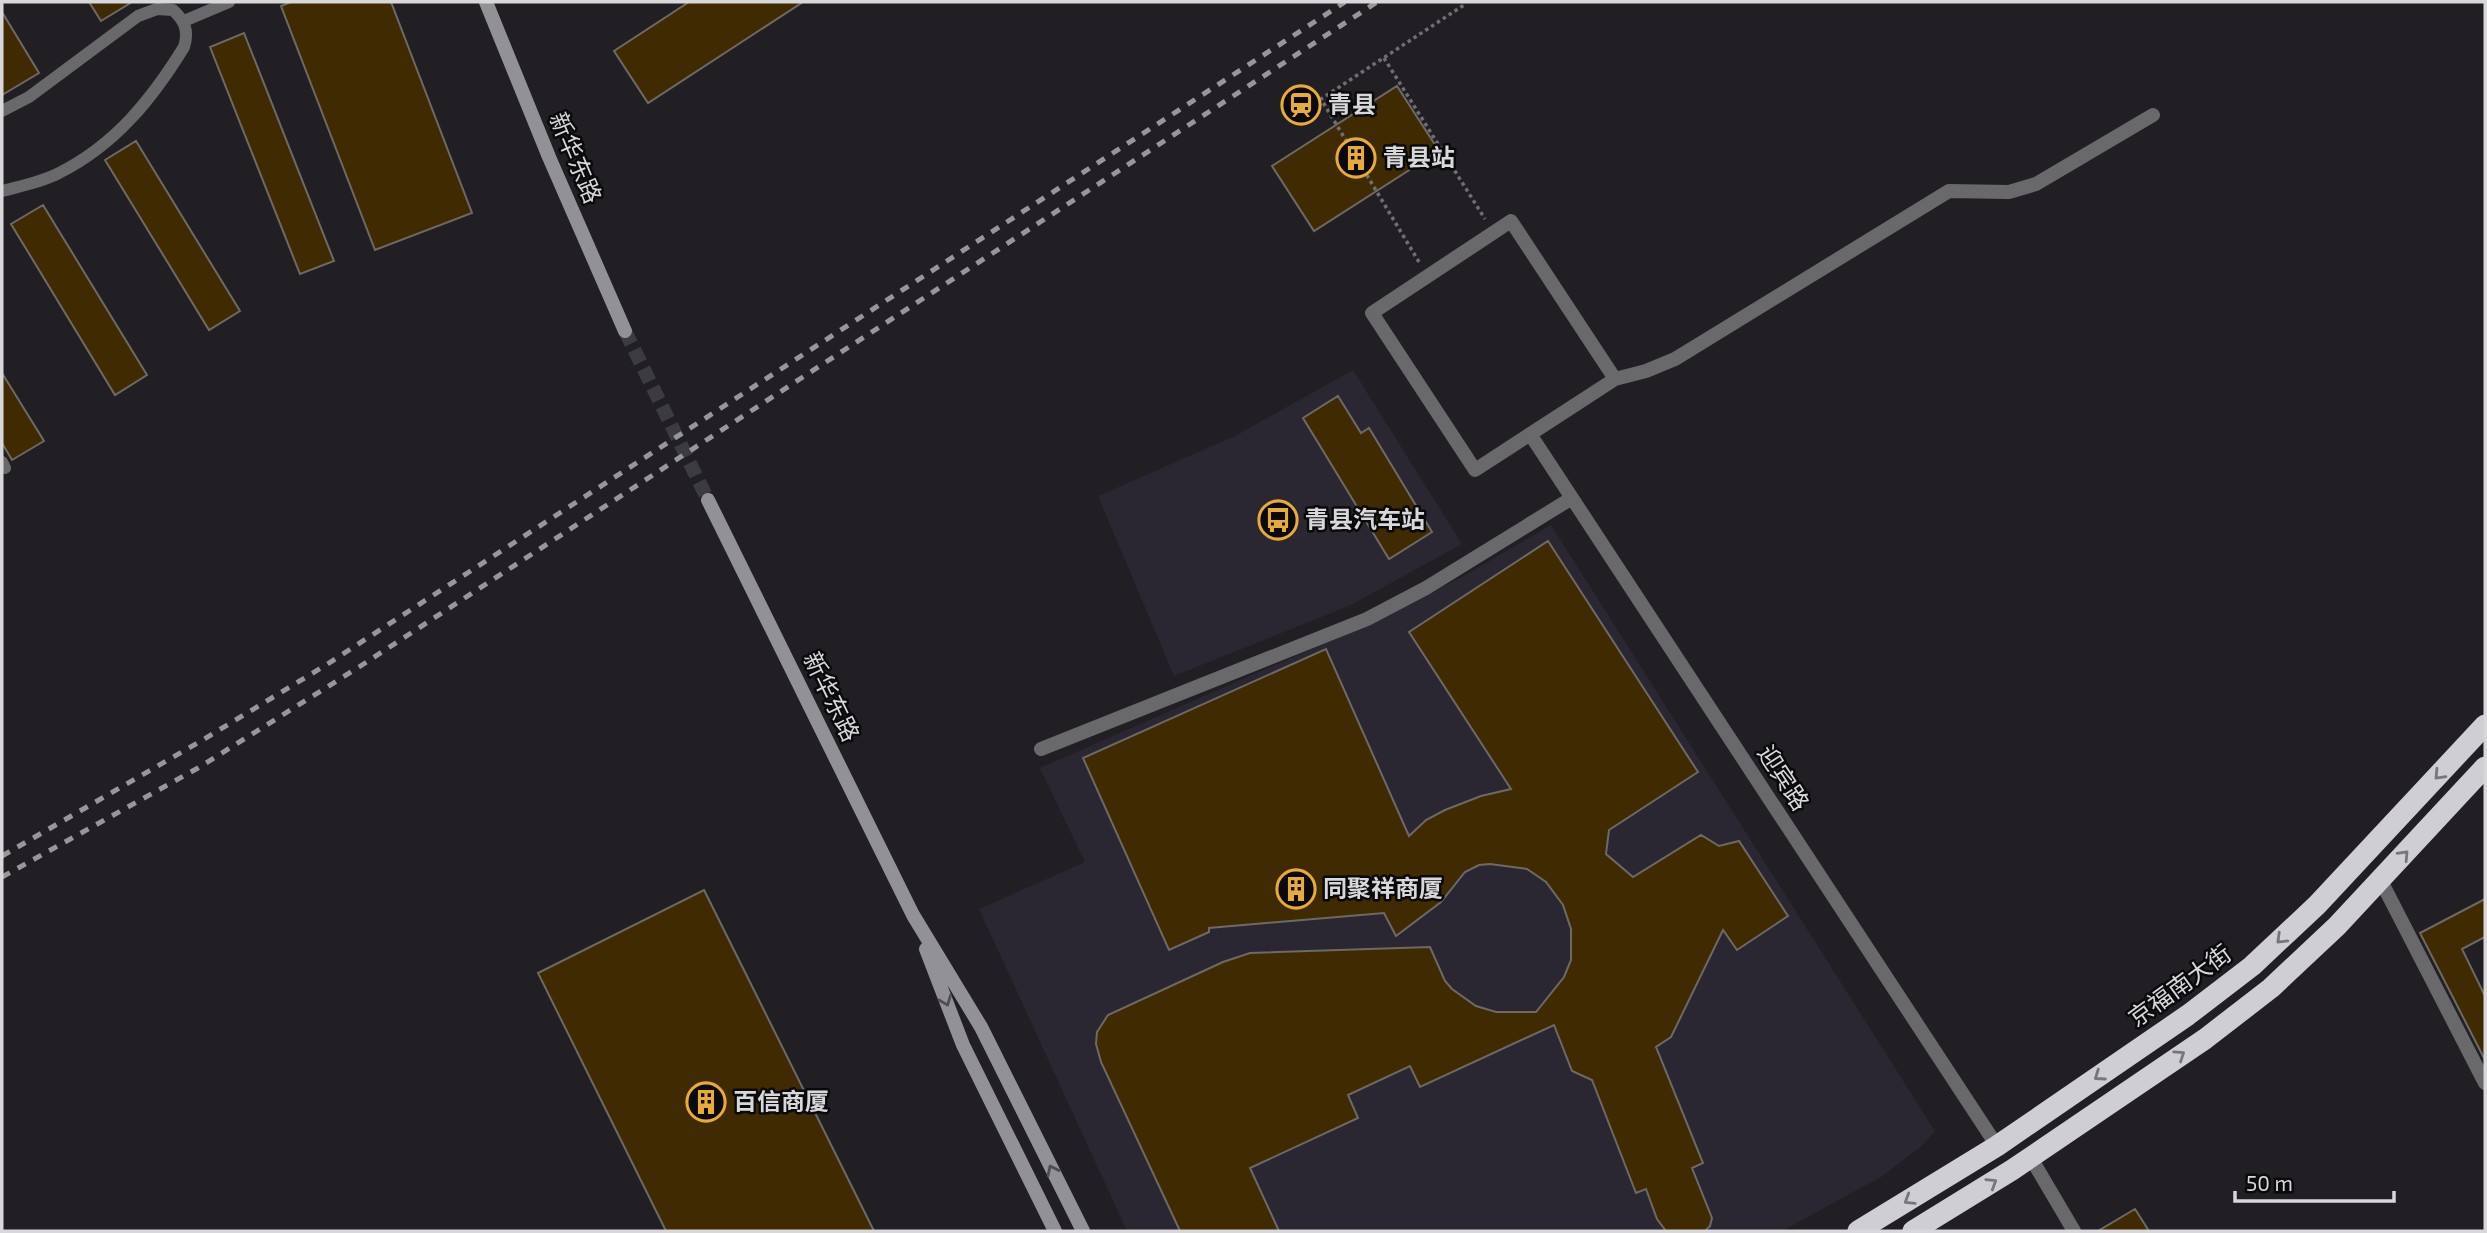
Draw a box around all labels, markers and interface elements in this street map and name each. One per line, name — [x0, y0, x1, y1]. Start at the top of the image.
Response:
station icon: 青县 — [1280, 84, 1322, 126]
place label: 青县 — [1328, 89, 1376, 118]
street label: 新华东路 — [544, 108, 608, 207]
building icon: 青县站 — [1335, 137, 1377, 179]
place label: 青县站 — [1383, 142, 1455, 171]
bus stop icon: 青县汽车站 — [1257, 499, 1299, 541]
place label: 青县汽车站 — [1305, 504, 1425, 533]
street label: 新华东路 — [798, 647, 866, 746]
street label: 迎宾路 — [1752, 739, 1816, 815]
one-way arrow — [2434, 767, 2447, 780]
one-way arrow — [2395, 850, 2408, 863]
building icon: 同聚祥商厦 — [1275, 868, 1317, 910]
place label: 同聚祥商厦 — [1323, 873, 1443, 902]
one-way arrow — [2276, 931, 2289, 944]
street label: 京福南大街 — [2122, 938, 2236, 1032]
one-way arrow — [938, 995, 952, 1007]
one-way arrow — [2172, 1051, 2185, 1063]
one-way arrow — [2094, 1067, 2107, 1080]
building icon: 百信商厦 — [685, 1081, 727, 1123]
place label: 百信商厦 — [733, 1086, 829, 1115]
scale bar — [2235, 1160, 2394, 1204]
one-way arrow — [1047, 1165, 1061, 1177]
text: 50 m — [2246, 1170, 2293, 1195]
one-way arrow — [1984, 1178, 1997, 1191]
one-way arrow — [1904, 1192, 1917, 1205]

